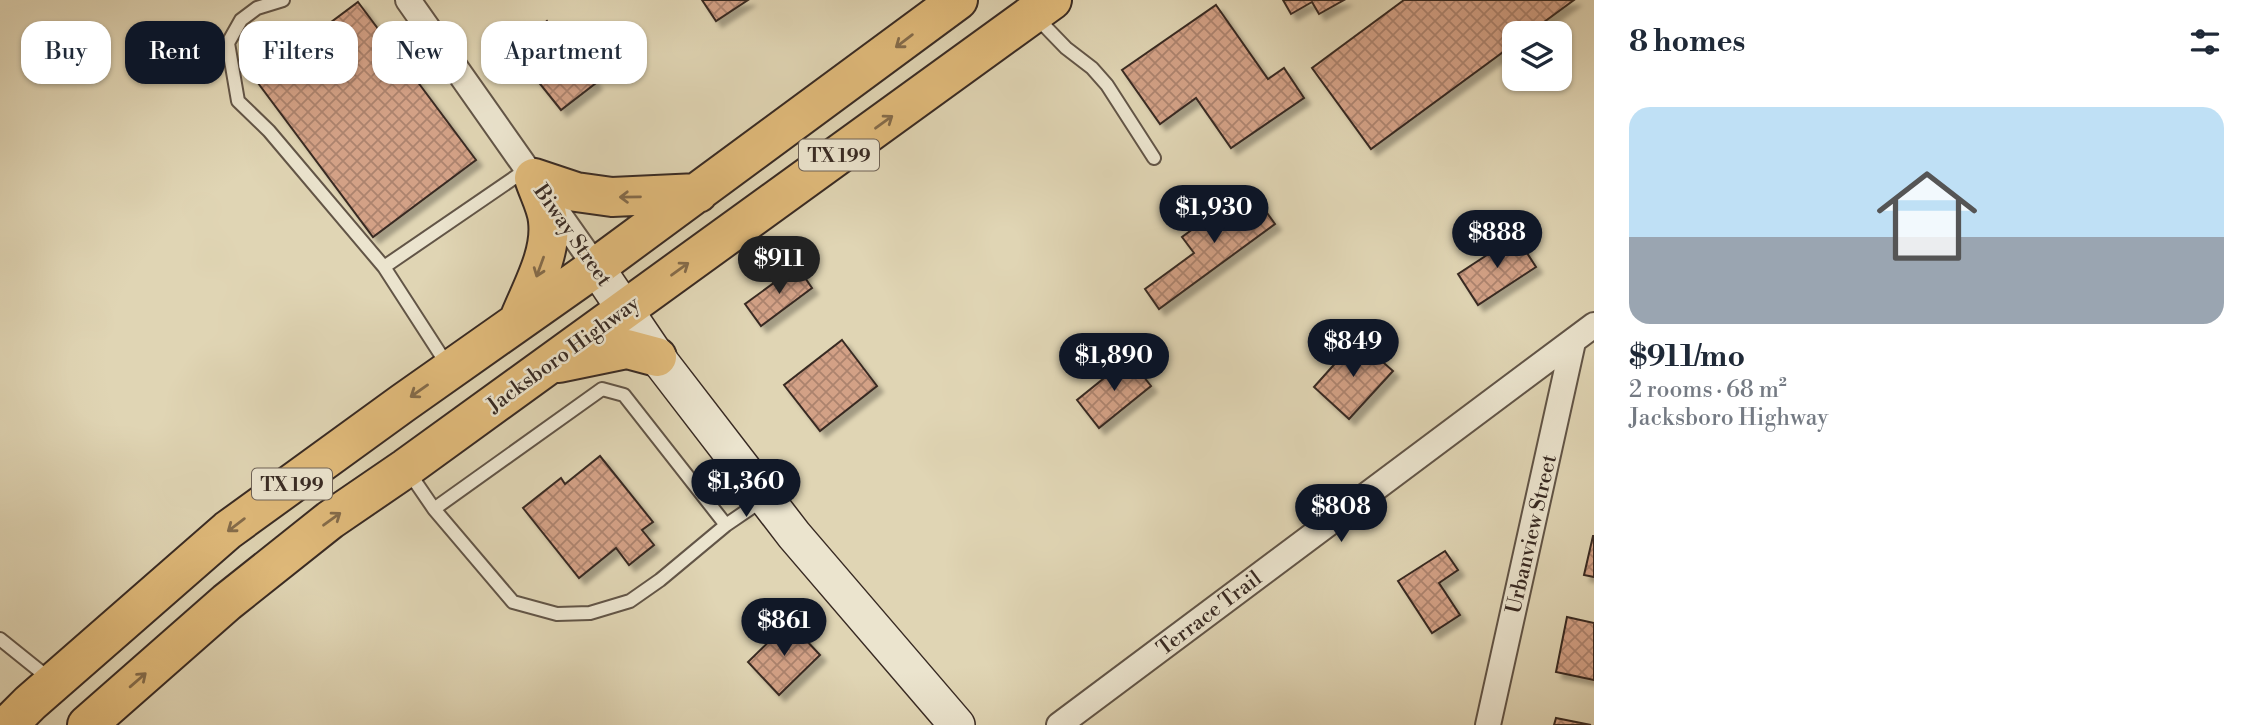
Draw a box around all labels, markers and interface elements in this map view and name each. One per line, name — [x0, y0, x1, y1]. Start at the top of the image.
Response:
chip: Buy — [21, 21, 111, 84]
chip: Rent — [125, 21, 225, 84]
chip: Filters — [239, 21, 358, 84]
chip: New — [372, 21, 467, 84]
chip: Apartment — [481, 21, 647, 84]
map controls — [1502, 21, 1572, 91]
button: layers — [1502, 21, 1572, 91]
text: 8 homes — [1629, 23, 1745, 61]
icon: filters — [2186, 23, 2224, 61]
one-way arrow — [895, 33, 913, 48]
one-way arrow — [874, 115, 893, 130]
road number: TX 199 — [799, 140, 879, 170]
icon: home — [1864, 153, 1990, 279]
street label: Biway Street — [527, 179, 617, 292]
pin: $1,930 — [1157, 186, 1271, 245]
one-way arrow — [618, 190, 641, 204]
text: $1,930 — [1175, 194, 1253, 222]
pin: $888 — [1456, 210, 1538, 270]
text: $888 — [1468, 219, 1526, 247]
pin: $911 — [738, 236, 820, 296]
text: $911 — [754, 245, 804, 273]
one-way arrow — [532, 256, 545, 278]
one-way arrow — [670, 262, 689, 277]
street label: Jacksboro Highway — [481, 290, 646, 419]
pin: $849 — [1312, 320, 1394, 379]
text: $849 — [1324, 328, 1382, 356]
pin: $1,890 — [1057, 334, 1171, 393]
text: $911/mo — [1629, 338, 1745, 376]
text: $1,890 — [1075, 342, 1153, 370]
text: 2 rooms · 68 m² — [1629, 376, 1787, 404]
one-way arrow — [410, 384, 429, 398]
text: Jacksboro Highway — [1629, 404, 1829, 432]
street label: Urbanview Street — [1501, 452, 1563, 616]
pin: $1,360 — [689, 460, 803, 519]
road number: TX 199 — [252, 468, 332, 499]
text: $1,360 — [707, 468, 785, 496]
pin: $808 — [1300, 484, 1382, 544]
text: $808 — [1311, 493, 1371, 521]
one-way arrow — [322, 512, 341, 526]
one-way arrow — [227, 518, 246, 532]
street label: Terrace Trail — [1152, 566, 1267, 662]
pin: $861 — [743, 598, 825, 658]
text: $861 — [757, 607, 811, 635]
one-way arrow — [129, 672, 147, 688]

